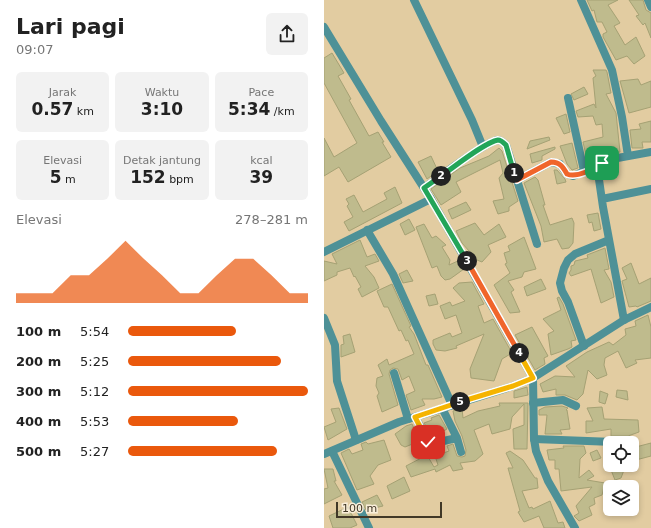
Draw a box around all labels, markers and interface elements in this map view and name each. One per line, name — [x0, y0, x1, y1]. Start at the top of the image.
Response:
button: share — [266, 13, 308, 55]
text: Lari pagi — [16, 14, 125, 39]
text: 09:07 — [16, 42, 53, 57]
text: Jarak — [49, 86, 76, 99]
text: Waktu — [145, 86, 179, 99]
text: Pace — [248, 86, 274, 99]
text: 0.57 — [31, 99, 73, 119]
text: 3:10 — [141, 99, 183, 119]
text: 5:34 — [228, 99, 270, 119]
text: km — [73, 105, 94, 118]
text: /km — [270, 105, 295, 118]
pin — [585, 146, 619, 180]
icon: arrive — [591, 152, 613, 174]
text: Elevasi — [43, 154, 82, 167]
text: Detak jantung — [123, 154, 201, 167]
text: kcal — [250, 154, 272, 167]
pin: 1 — [504, 163, 524, 183]
pin: 2 — [431, 166, 451, 186]
text: 1 — [510, 166, 518, 179]
text: 5 — [50, 167, 61, 187]
text: 152 — [130, 167, 166, 187]
text: 39 — [249, 167, 273, 187]
text: 2 — [437, 169, 445, 182]
text: m — [61, 173, 76, 186]
text: bpm — [166, 173, 194, 186]
text: Elevasi — [16, 212, 62, 227]
text: 278–281 m — [235, 212, 308, 227]
pin: 3 — [457, 251, 477, 271]
text: 3 — [463, 254, 471, 267]
text: 100 m — [16, 324, 61, 339]
text: 5:54 — [80, 324, 109, 339]
pin: 4 — [509, 343, 529, 363]
text: 4 — [515, 346, 523, 359]
text: 200 m — [16, 354, 61, 369]
text: 5:25 — [80, 354, 109, 369]
text: 300 m — [16, 384, 61, 399]
text: 5:12 — [80, 384, 109, 399]
pin: 5 — [450, 392, 470, 412]
text: 5 — [456, 395, 464, 408]
text: 400 m — [16, 414, 61, 429]
text: 5:53 — [80, 414, 109, 429]
pin — [411, 425, 445, 459]
icon: check — [417, 431, 439, 453]
map controls — [603, 436, 639, 516]
button: locate — [603, 436, 639, 472]
text: 500 m — [16, 444, 61, 459]
text: 5:27 — [80, 444, 109, 459]
button: layers — [603, 480, 639, 516]
scale bar — [336, 500, 442, 519]
text: 100 m — [342, 502, 377, 515]

